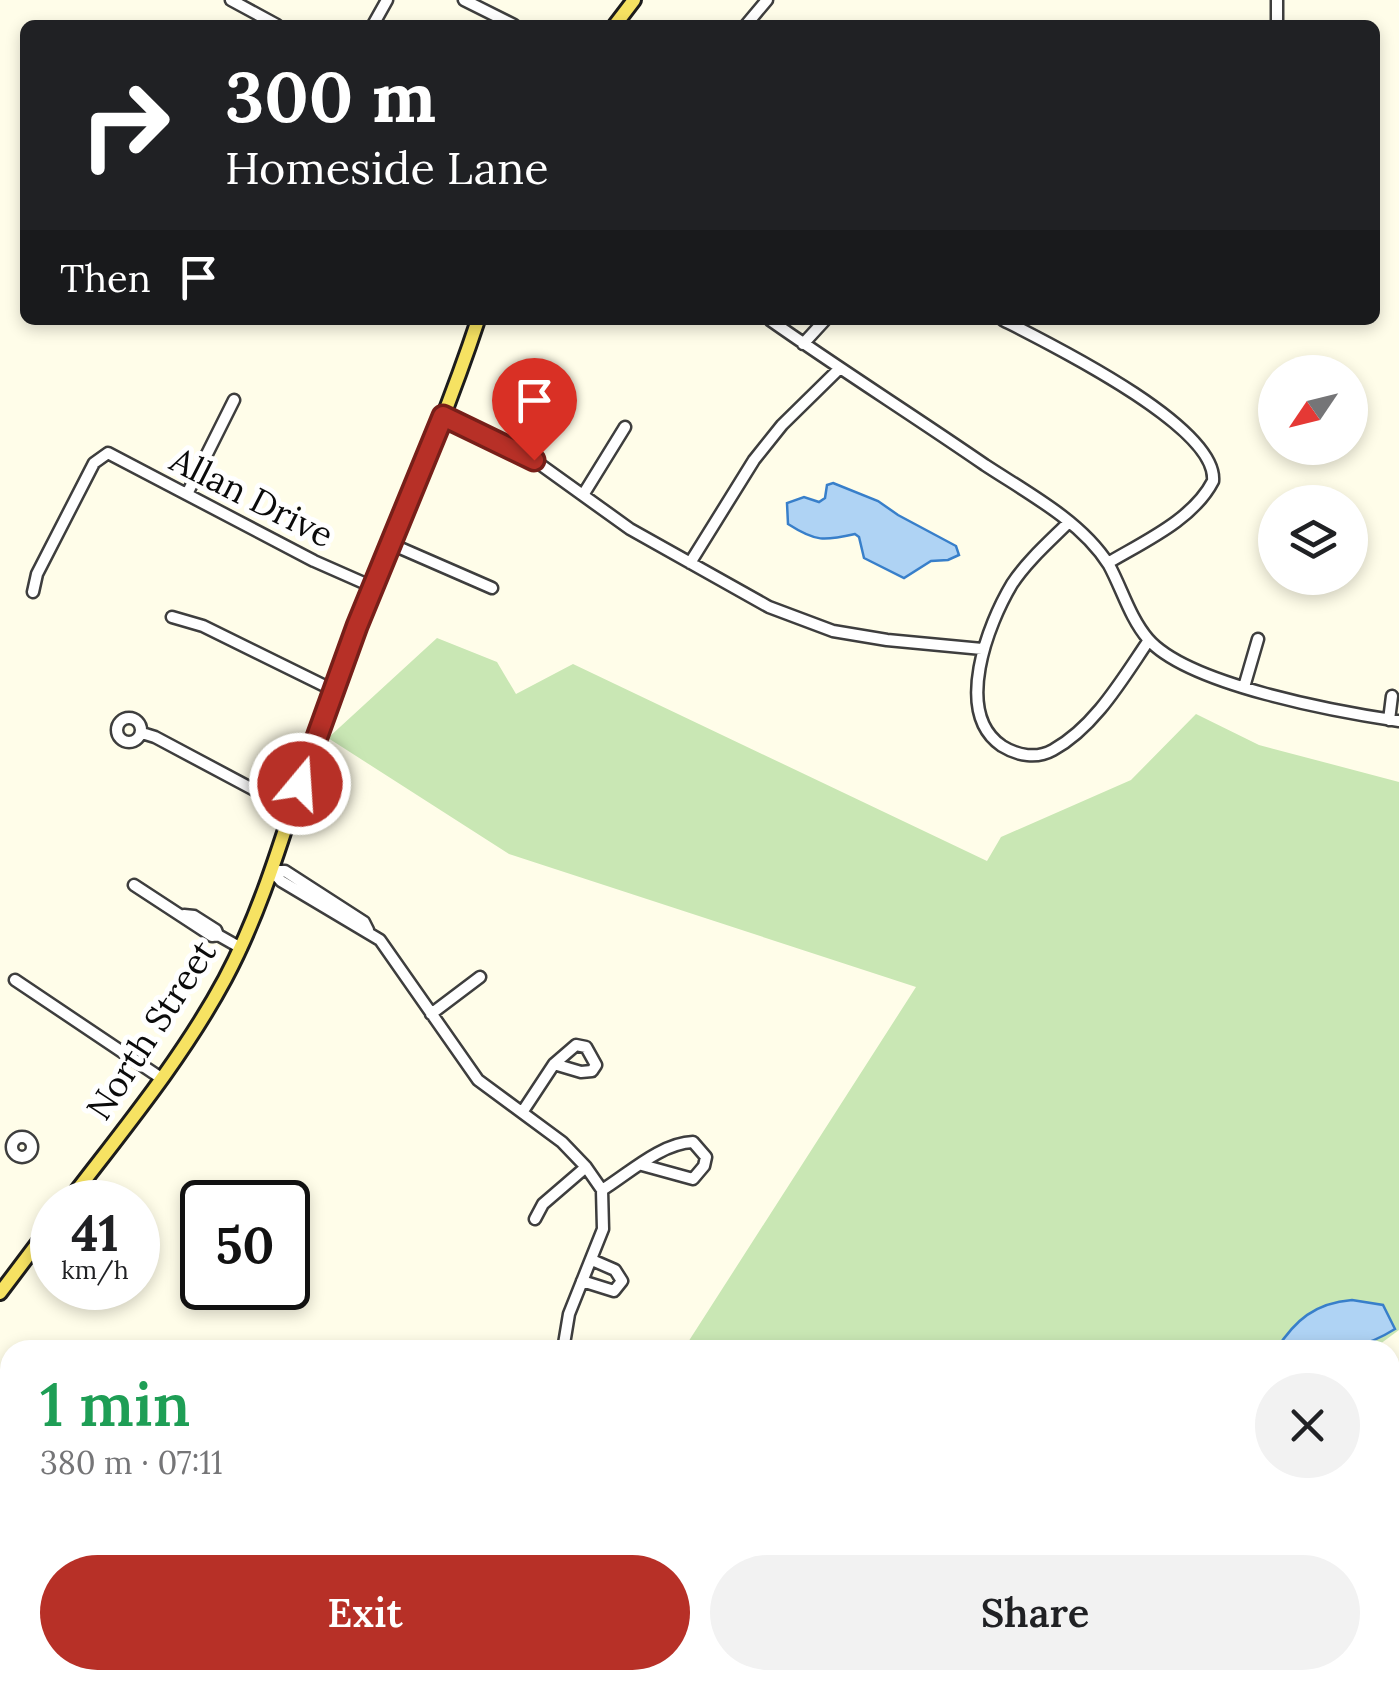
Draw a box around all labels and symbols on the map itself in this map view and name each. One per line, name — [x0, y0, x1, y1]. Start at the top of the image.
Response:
north arrow — [1258, 355, 1368, 465]
pin — [492, 358, 577, 461]
street label: Allan Drive — [162, 436, 341, 557]
position arrow — [248, 732, 352, 836]
street label: North Street — [76, 931, 226, 1128]
speed limit sign: 50 — [180, 1180, 310, 1310]

